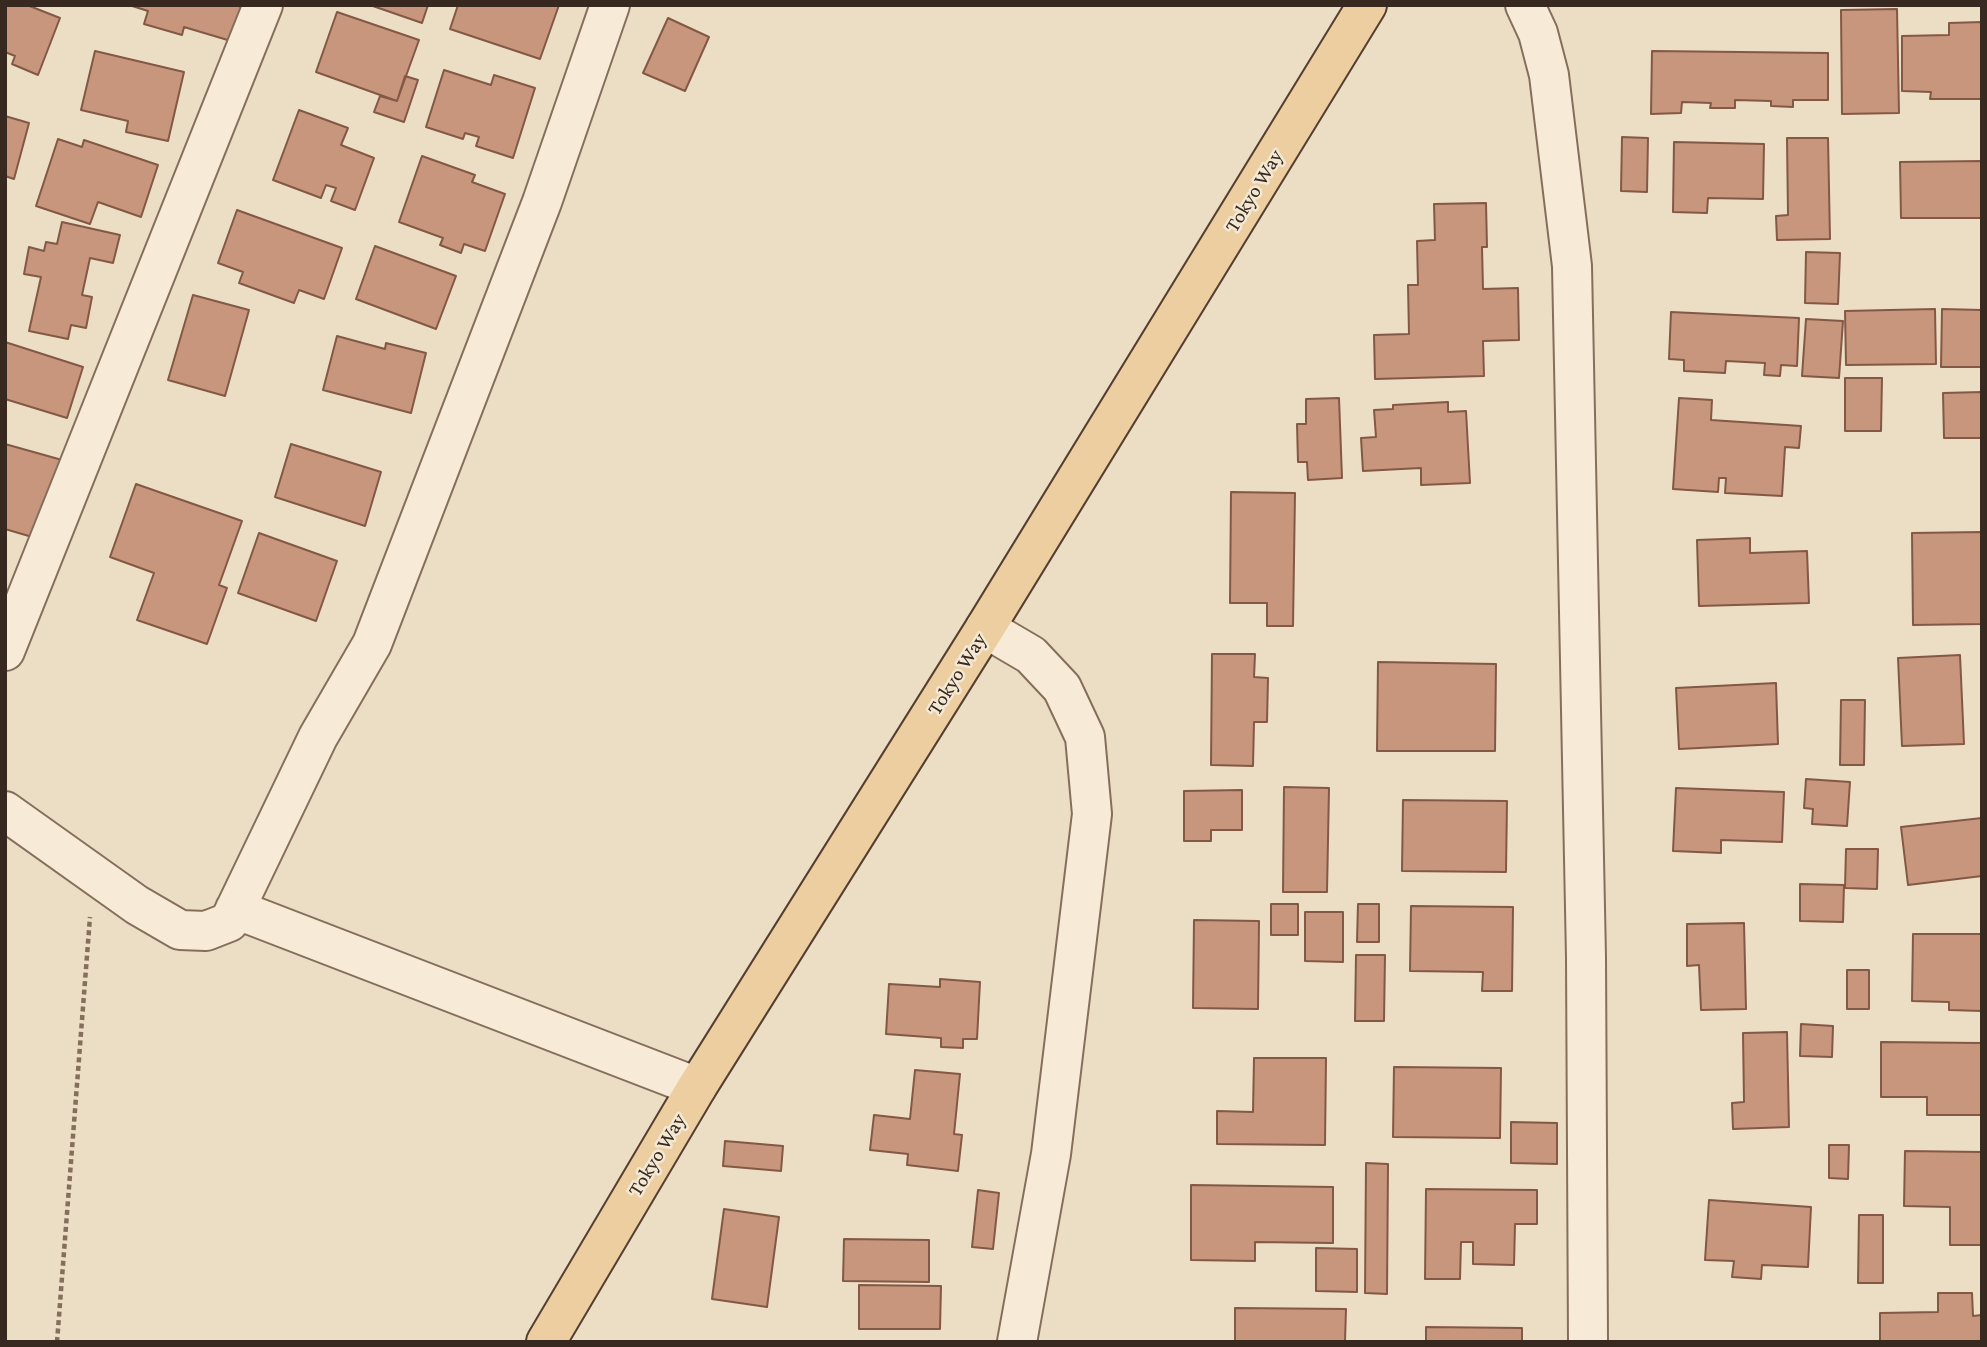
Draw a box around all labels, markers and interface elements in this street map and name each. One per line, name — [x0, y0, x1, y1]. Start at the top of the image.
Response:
street label: Tokyo Way — [1219, 145, 1289, 237]
street label: Tokyo Way — [922, 628, 992, 720]
street label: Tokyo Way — [622, 1109, 692, 1201]

